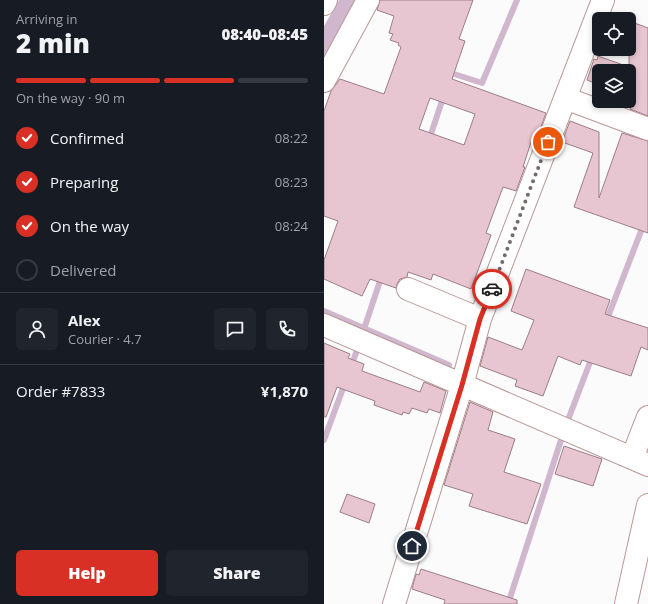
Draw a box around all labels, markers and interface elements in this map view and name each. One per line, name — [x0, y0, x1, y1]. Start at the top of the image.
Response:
text: Arriving in — [16, 10, 78, 28]
map controls — [592, 12, 636, 108]
button: locate — [592, 12, 636, 56]
text: 08:40–08:45 — [222, 24, 308, 44]
text: 2 min — [16, 25, 90, 61]
button: layers — [592, 64, 636, 108]
text: On the way · 90 m — [16, 89, 125, 107]
pin — [531, 125, 565, 159]
icon: check — [16, 127, 38, 149]
text: Confirmed — [50, 128, 124, 148]
text: 08:22 — [275, 129, 308, 147]
icon: bag — [537, 131, 559, 153]
icon: check — [16, 171, 38, 193]
text: Preparing — [50, 172, 118, 192]
text: 08:23 — [275, 173, 308, 191]
icon: check — [16, 215, 38, 237]
text: On the way — [50, 216, 129, 236]
text: 08:24 — [275, 217, 308, 235]
text: Delivered — [50, 260, 117, 280]
courier — [472, 269, 512, 309]
icon: car — [481, 278, 503, 300]
button: person — [16, 308, 58, 350]
button: chat — [214, 308, 256, 350]
button: phone — [266, 308, 308, 350]
text: Alex — [68, 310, 100, 330]
text: Courier · 4.7 — [68, 330, 142, 348]
text: Order #7833 — [16, 381, 105, 401]
text: ¥1,870 — [261, 381, 308, 401]
pin — [395, 529, 429, 563]
icon: home — [401, 535, 423, 557]
button: Help — [16, 550, 158, 596]
button: Share — [166, 550, 308, 596]

